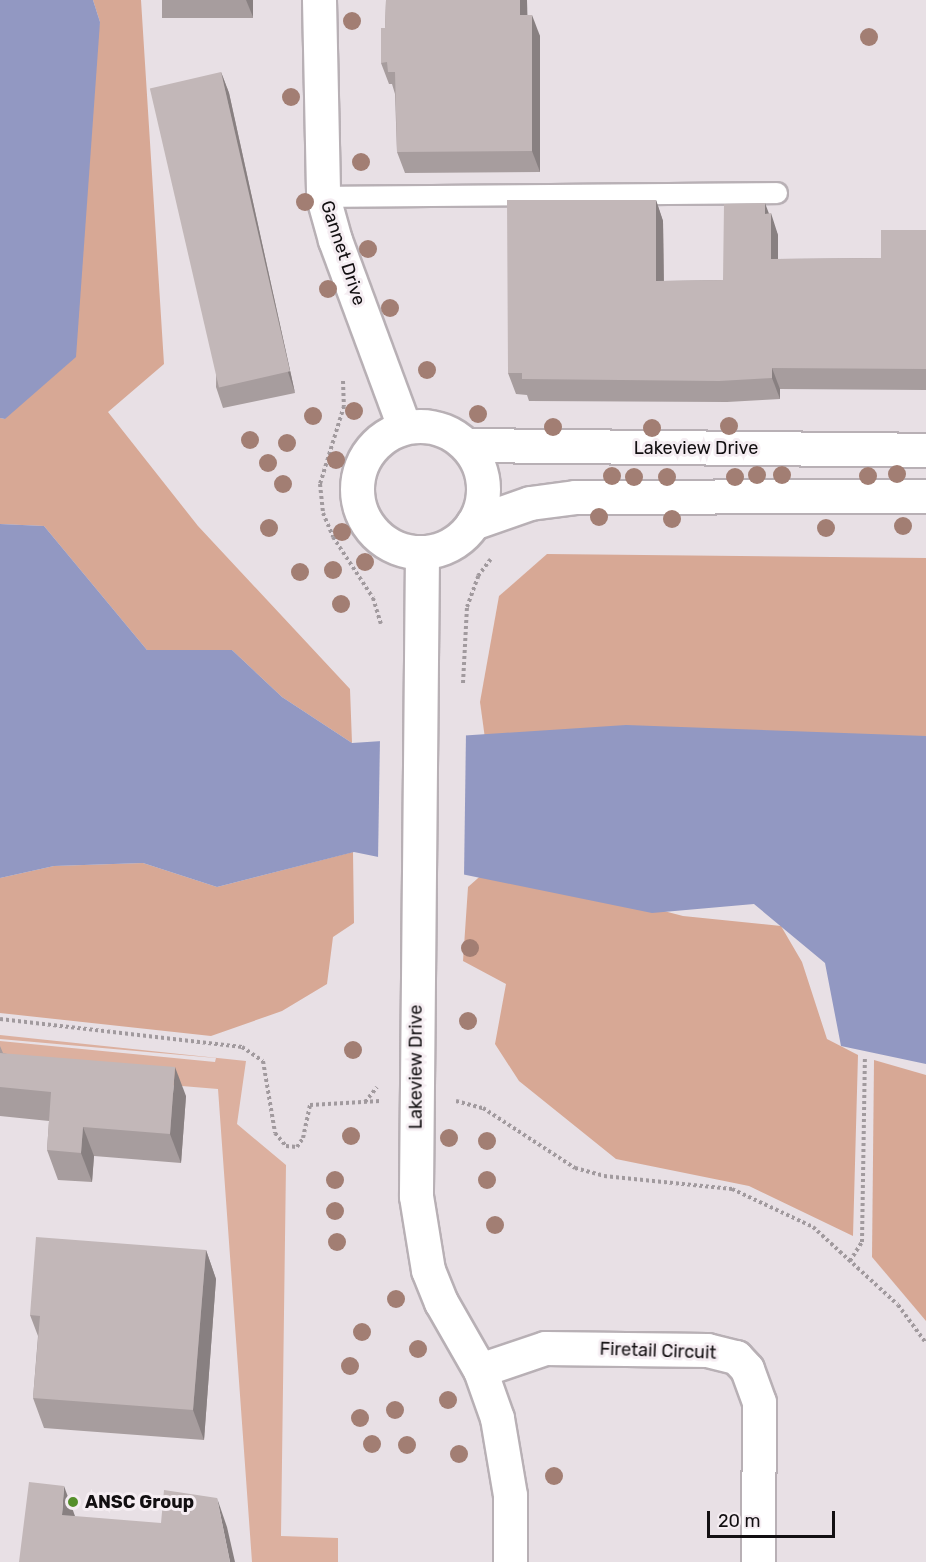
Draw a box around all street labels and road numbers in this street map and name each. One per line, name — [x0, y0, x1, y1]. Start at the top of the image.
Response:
street label: Gannet Drive — [316, 198, 370, 308]
street label: Lakeview Drive — [634, 437, 758, 459]
street label: Lakeview Drive — [405, 1005, 427, 1129]
street label: Firetail Circuit — [599, 1338, 717, 1364]

